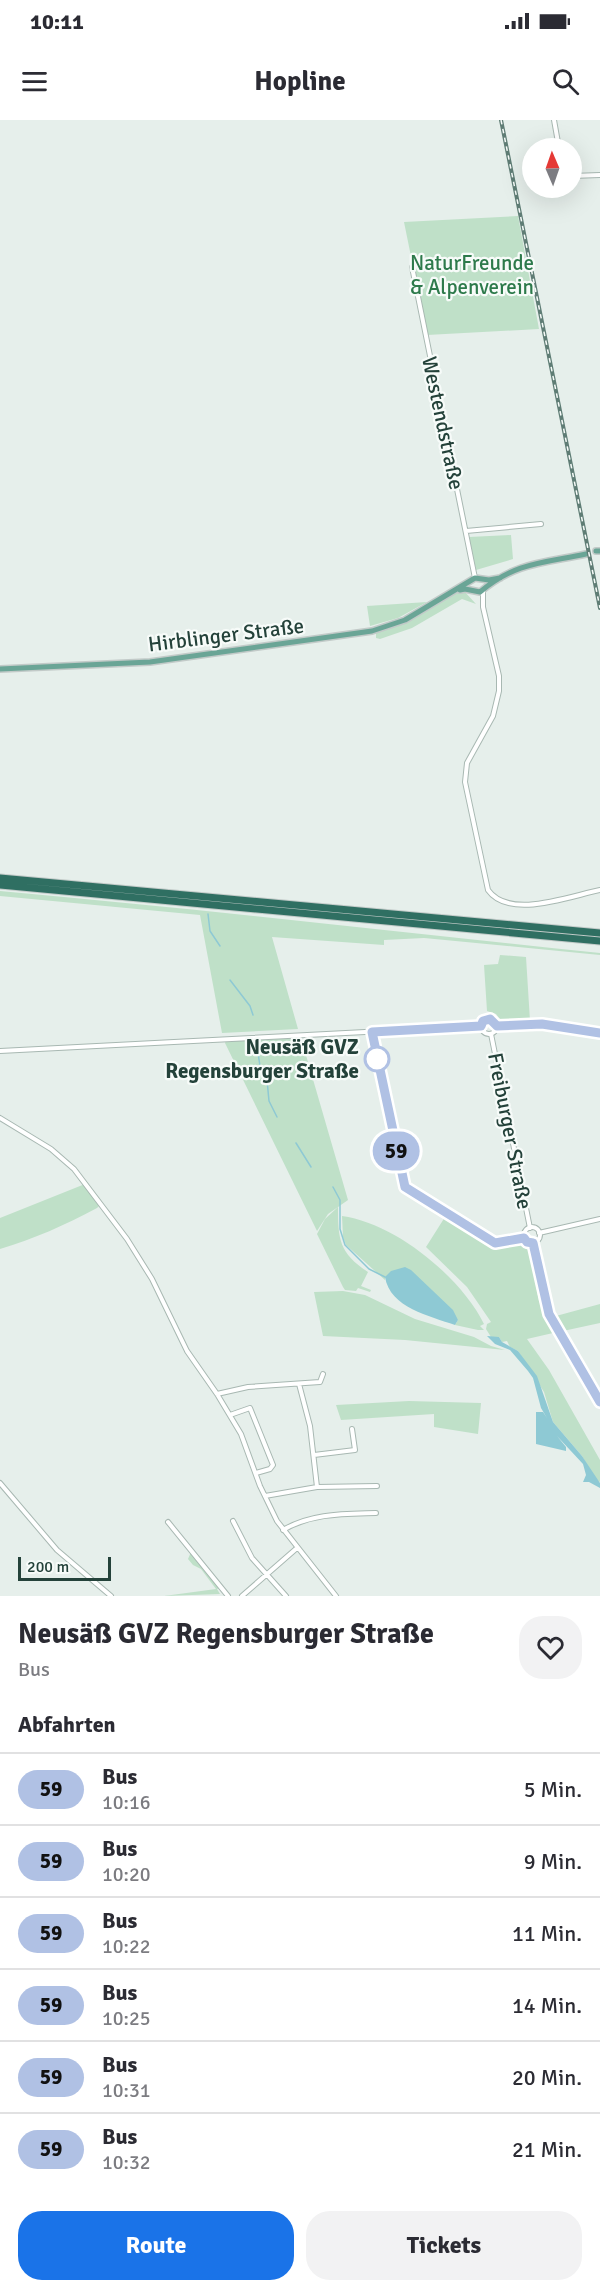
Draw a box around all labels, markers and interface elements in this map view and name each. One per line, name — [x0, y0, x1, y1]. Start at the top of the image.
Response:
text: 10:11 — [30, 8, 84, 35]
icon: menu — [18, 65, 51, 98]
text: Hopline — [254, 65, 346, 98]
icon: search — [549, 65, 582, 98]
north arrow — [522, 138, 582, 198]
map controls — [522, 138, 582, 198]
park label: NaturFreunde & Alpenverein — [410, 250, 534, 300]
street label: Westendstraße — [416, 354, 470, 492]
street label: Hirblinger Straße — [147, 613, 305, 657]
place label: Neusäß GVZ Regensburger Straße — [165, 1034, 359, 1084]
marker: Neusäß GVZ Regensburger Straße — [364, 1046, 390, 1072]
street label: Freiburger Straße — [482, 1050, 538, 1212]
line badge: 59 — [369, 1132, 423, 1170]
text: 59 — [385, 1138, 407, 1164]
scale bar — [18, 1554, 111, 1582]
text: 200 m — [27, 1557, 69, 1577]
button: heart — [519, 1616, 582, 1679]
text: Neusäß GVZ Regensburger Straße — [18, 1617, 434, 1651]
text: Bus — [18, 1657, 50, 1682]
text: Abfahrten — [18, 1711, 116, 1738]
text: Bus — [102, 1763, 137, 1790]
text: 59 — [40, 1776, 62, 1802]
text: 5 Min. — [524, 1776, 582, 1803]
text: 10:16 — [102, 1790, 151, 1815]
text: Bus — [102, 1835, 137, 1862]
text: 59 — [40, 1848, 62, 1874]
text: 9 Min. — [524, 1848, 582, 1875]
text: 10:20 — [102, 1862, 151, 1887]
text: Bus — [102, 1907, 137, 1934]
text: 59 — [40, 1920, 62, 1946]
text: 11 Min. — [512, 1920, 582, 1947]
text: 10:22 — [102, 1934, 151, 1959]
text: Bus — [102, 1979, 137, 2006]
text: 59 — [40, 1992, 62, 2018]
text: 14 Min. — [512, 1992, 582, 2019]
text: 10:25 — [102, 2006, 151, 2031]
text: Bus — [102, 2051, 137, 2078]
text: 59 — [40, 2064, 62, 2090]
text: 20 Min. — [512, 2064, 582, 2091]
text: 10:31 — [102, 2078, 151, 2103]
text: Bus — [102, 2123, 137, 2150]
text: 59 — [40, 2136, 62, 2162]
text: 21 Min. — [512, 2136, 582, 2163]
text: 10:32 — [102, 2150, 151, 2175]
button: Route — [18, 2211, 294, 2280]
button: Tickets — [306, 2211, 582, 2280]

